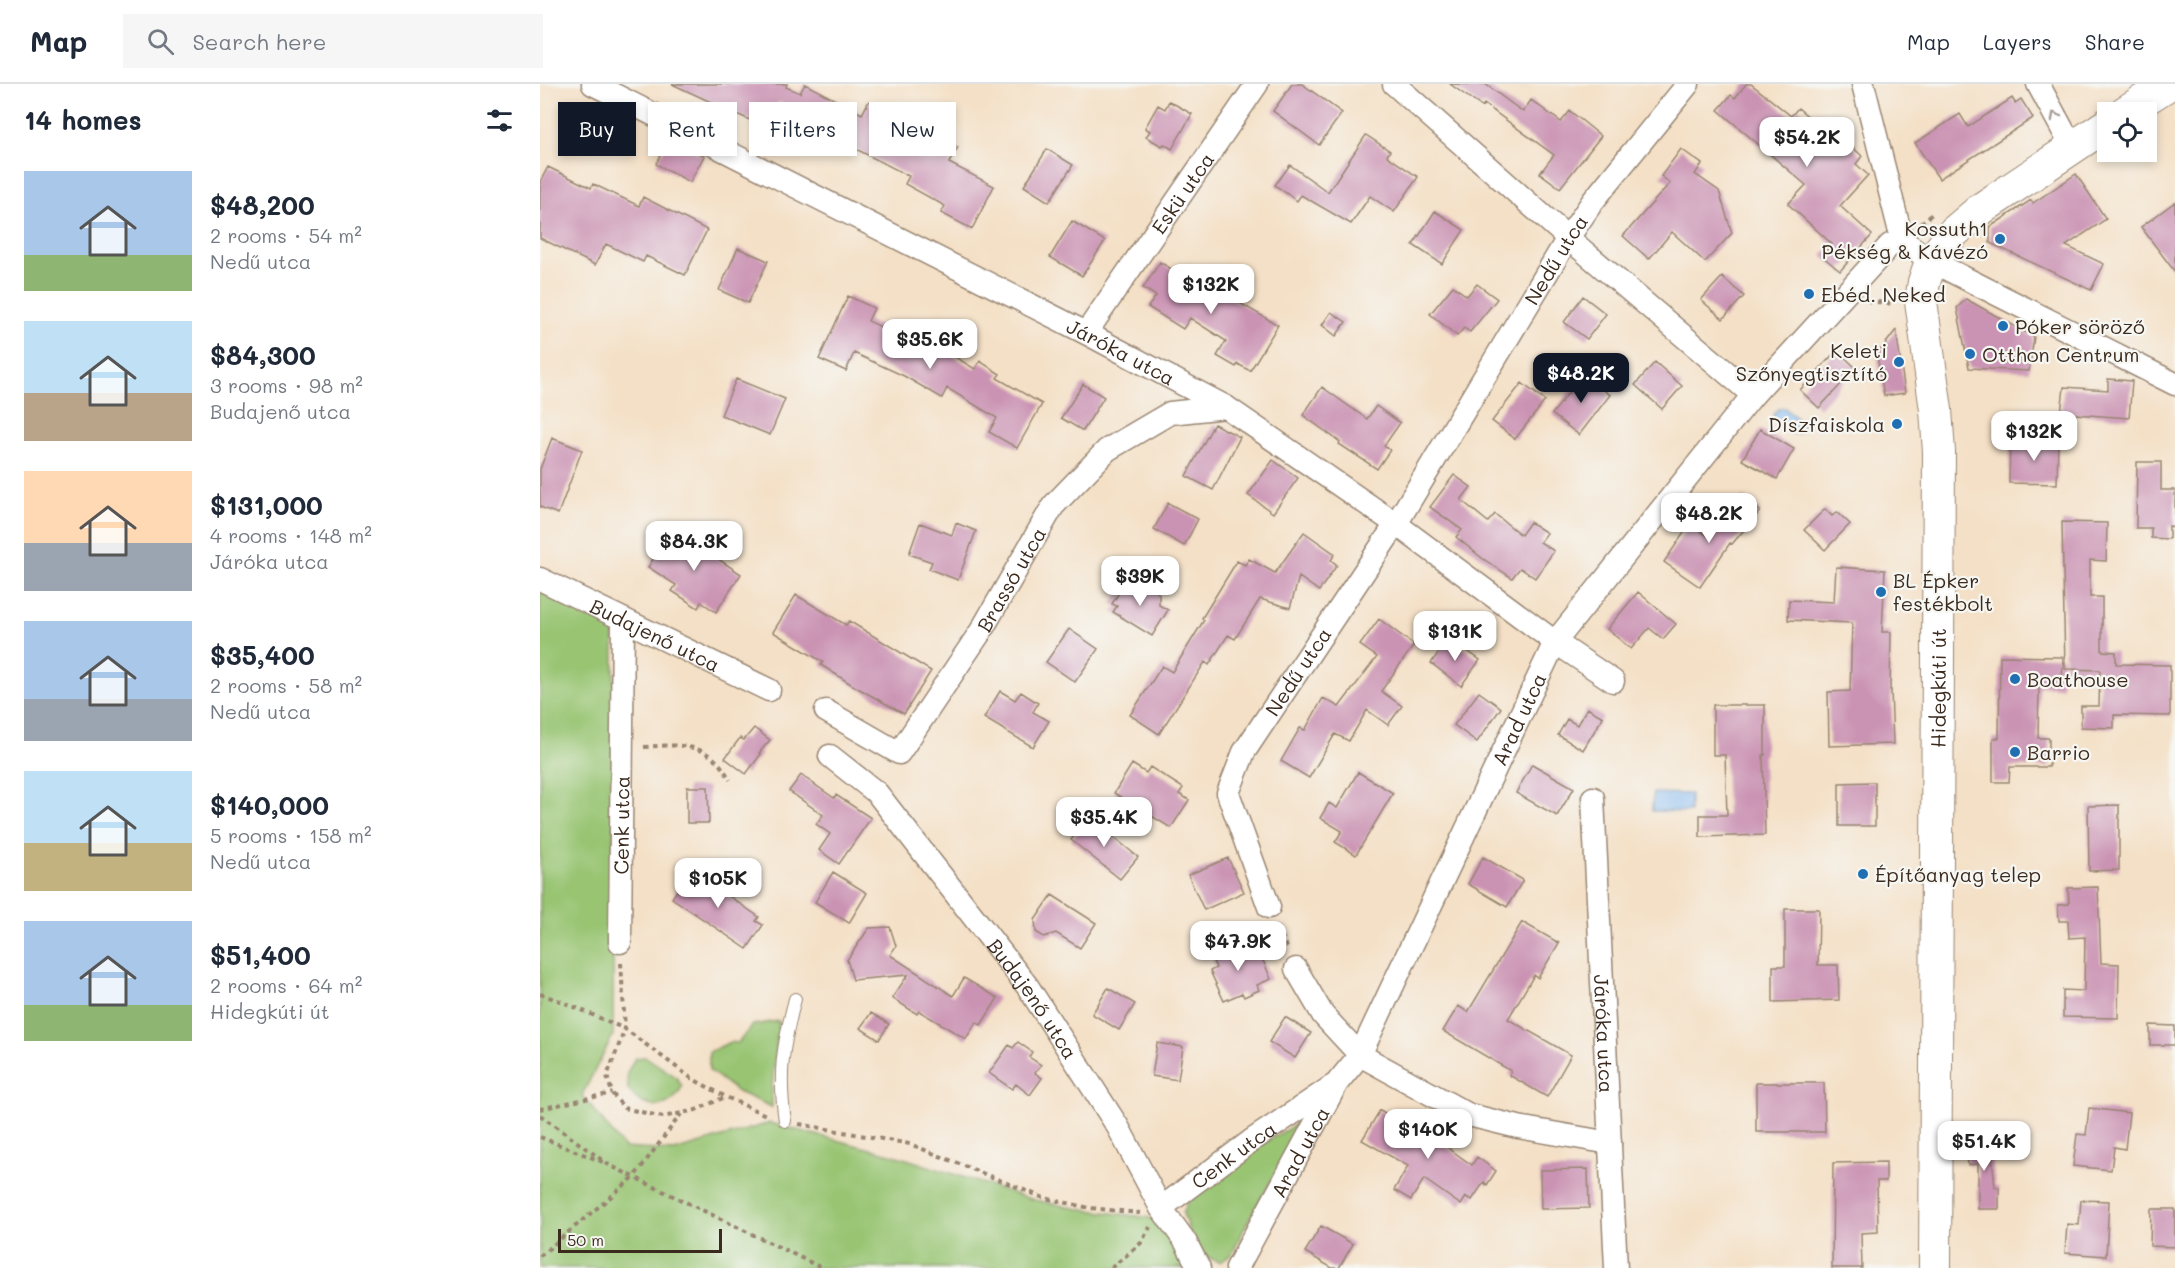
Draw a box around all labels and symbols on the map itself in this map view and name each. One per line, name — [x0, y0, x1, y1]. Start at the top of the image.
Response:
one-way arrow — [2051, 111, 2062, 122]
pin: $54.2K — [1758, 117, 1856, 168]
street label: Eskü utca — [1145, 147, 1219, 239]
street label: Nedű utca — [1518, 209, 1593, 309]
place label: Kossuth1 Pékség & Kávézó — [1822, 215, 1988, 264]
marker: Kossuth1 Pékség & Kávézó — [1993, 232, 2007, 246]
pin: $132K — [1169, 264, 1253, 315]
place label: Ebéd. Neked — [1821, 281, 1945, 307]
marker: Ebéd. Neked — [1802, 287, 1816, 301]
street label: Járóka utca — [1063, 312, 1180, 391]
place label: Póker söröző — [2015, 313, 2145, 339]
pin: $35.6K — [881, 319, 979, 370]
marker: Póker söröző — [1996, 319, 2010, 333]
place label: Keleti Szőnyegtisztító — [1736, 337, 1887, 386]
place label: Otthon Centrum — [1982, 341, 2140, 367]
marker: Otthon Centrum — [1963, 347, 1977, 361]
pin: $48.2K — [1532, 353, 1630, 404]
marker: Keleti Szőnyegtisztító — [1892, 355, 1906, 369]
place label: Díszfaiskola — [1768, 411, 1885, 437]
pin: $132K — [1992, 411, 2076, 462]
marker: Díszfaiskola — [1890, 417, 1904, 431]
pin: $48.2K — [1660, 493, 1758, 544]
pin: $84.3K — [645, 521, 743, 572]
street label: Brassó utca — [970, 522, 1051, 636]
pin: $39K — [1104, 556, 1176, 607]
place label: BL Épker festékbolt — [1893, 567, 1993, 616]
marker: BL Épker festékbolt — [1874, 585, 1888, 599]
street label: Budajenő utca — [586, 592, 724, 677]
pin: $131K — [1413, 611, 1497, 662]
street label: Nedű utca — [1259, 622, 1337, 721]
street label: Hidegkúti út — [1925, 628, 1951, 748]
place label: Boathouse — [2027, 666, 2129, 692]
street label: Arad utca — [1486, 669, 1552, 770]
marker: Boathouse — [2008, 672, 2022, 686]
place label: Barrio — [2027, 739, 2090, 765]
marker: Barrio — [2008, 745, 2022, 759]
street label: Cenk utca — [608, 775, 635, 875]
pin: $35.4K — [1055, 797, 1153, 848]
pin: $105K — [676, 858, 760, 909]
place label: Építőanyag telep — [1875, 861, 2041, 887]
marker: Építőanyag telep — [1856, 867, 1870, 881]
pin: $47.9K — [1189, 921, 1287, 972]
street label: Budajenő utca — [982, 933, 1084, 1064]
street label: Járóka utca — [1589, 974, 1620, 1094]
street label: Arad utca — [1265, 1102, 1335, 1202]
pin: $140K — [1386, 1109, 1470, 1160]
street label: Cenk utca — [1186, 1115, 1281, 1194]
pin: $51.4K — [1935, 1121, 2033, 1172]
scale bar — [558, 1226, 722, 1254]

